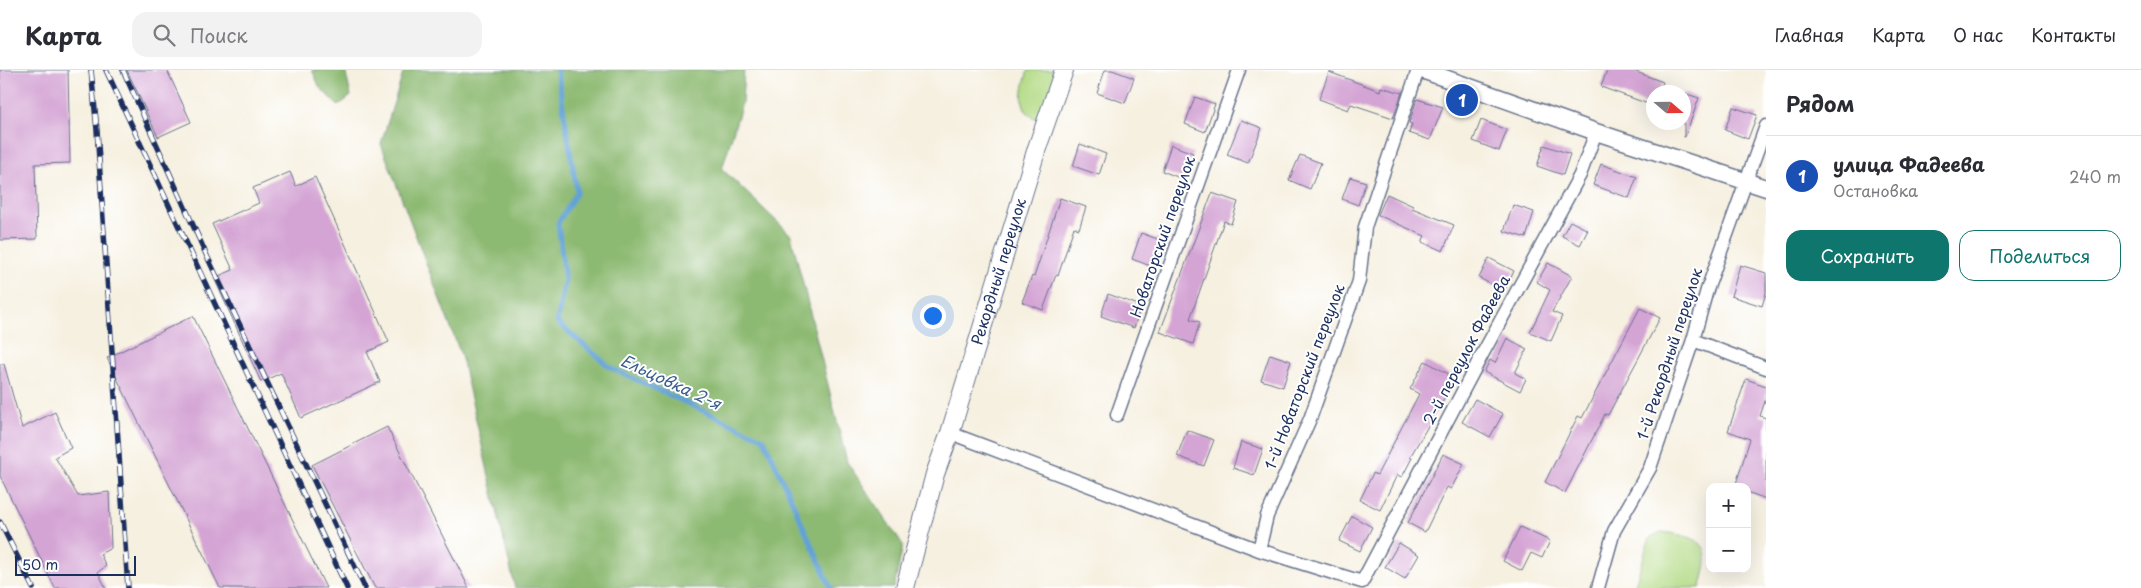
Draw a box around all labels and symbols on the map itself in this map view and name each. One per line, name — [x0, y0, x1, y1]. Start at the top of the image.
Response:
pin: 1 — [1446, 81, 1478, 119]
north arrow — [1646, 85, 1691, 130]
street label: Новаторский переулок — [1123, 153, 1200, 320]
street label: Рекордный переулок — [964, 195, 1031, 348]
street label: 1-й Рекордный переулок — [1630, 264, 1707, 443]
street label: 2-й переулок Фадеева — [1416, 270, 1515, 428]
street label: 1-й Новаторский переулок — [1258, 280, 1350, 472]
your location — [920, 303, 946, 329]
water label: Ельцовка 2-я — [617, 347, 727, 415]
scale bar — [15, 553, 136, 576]

